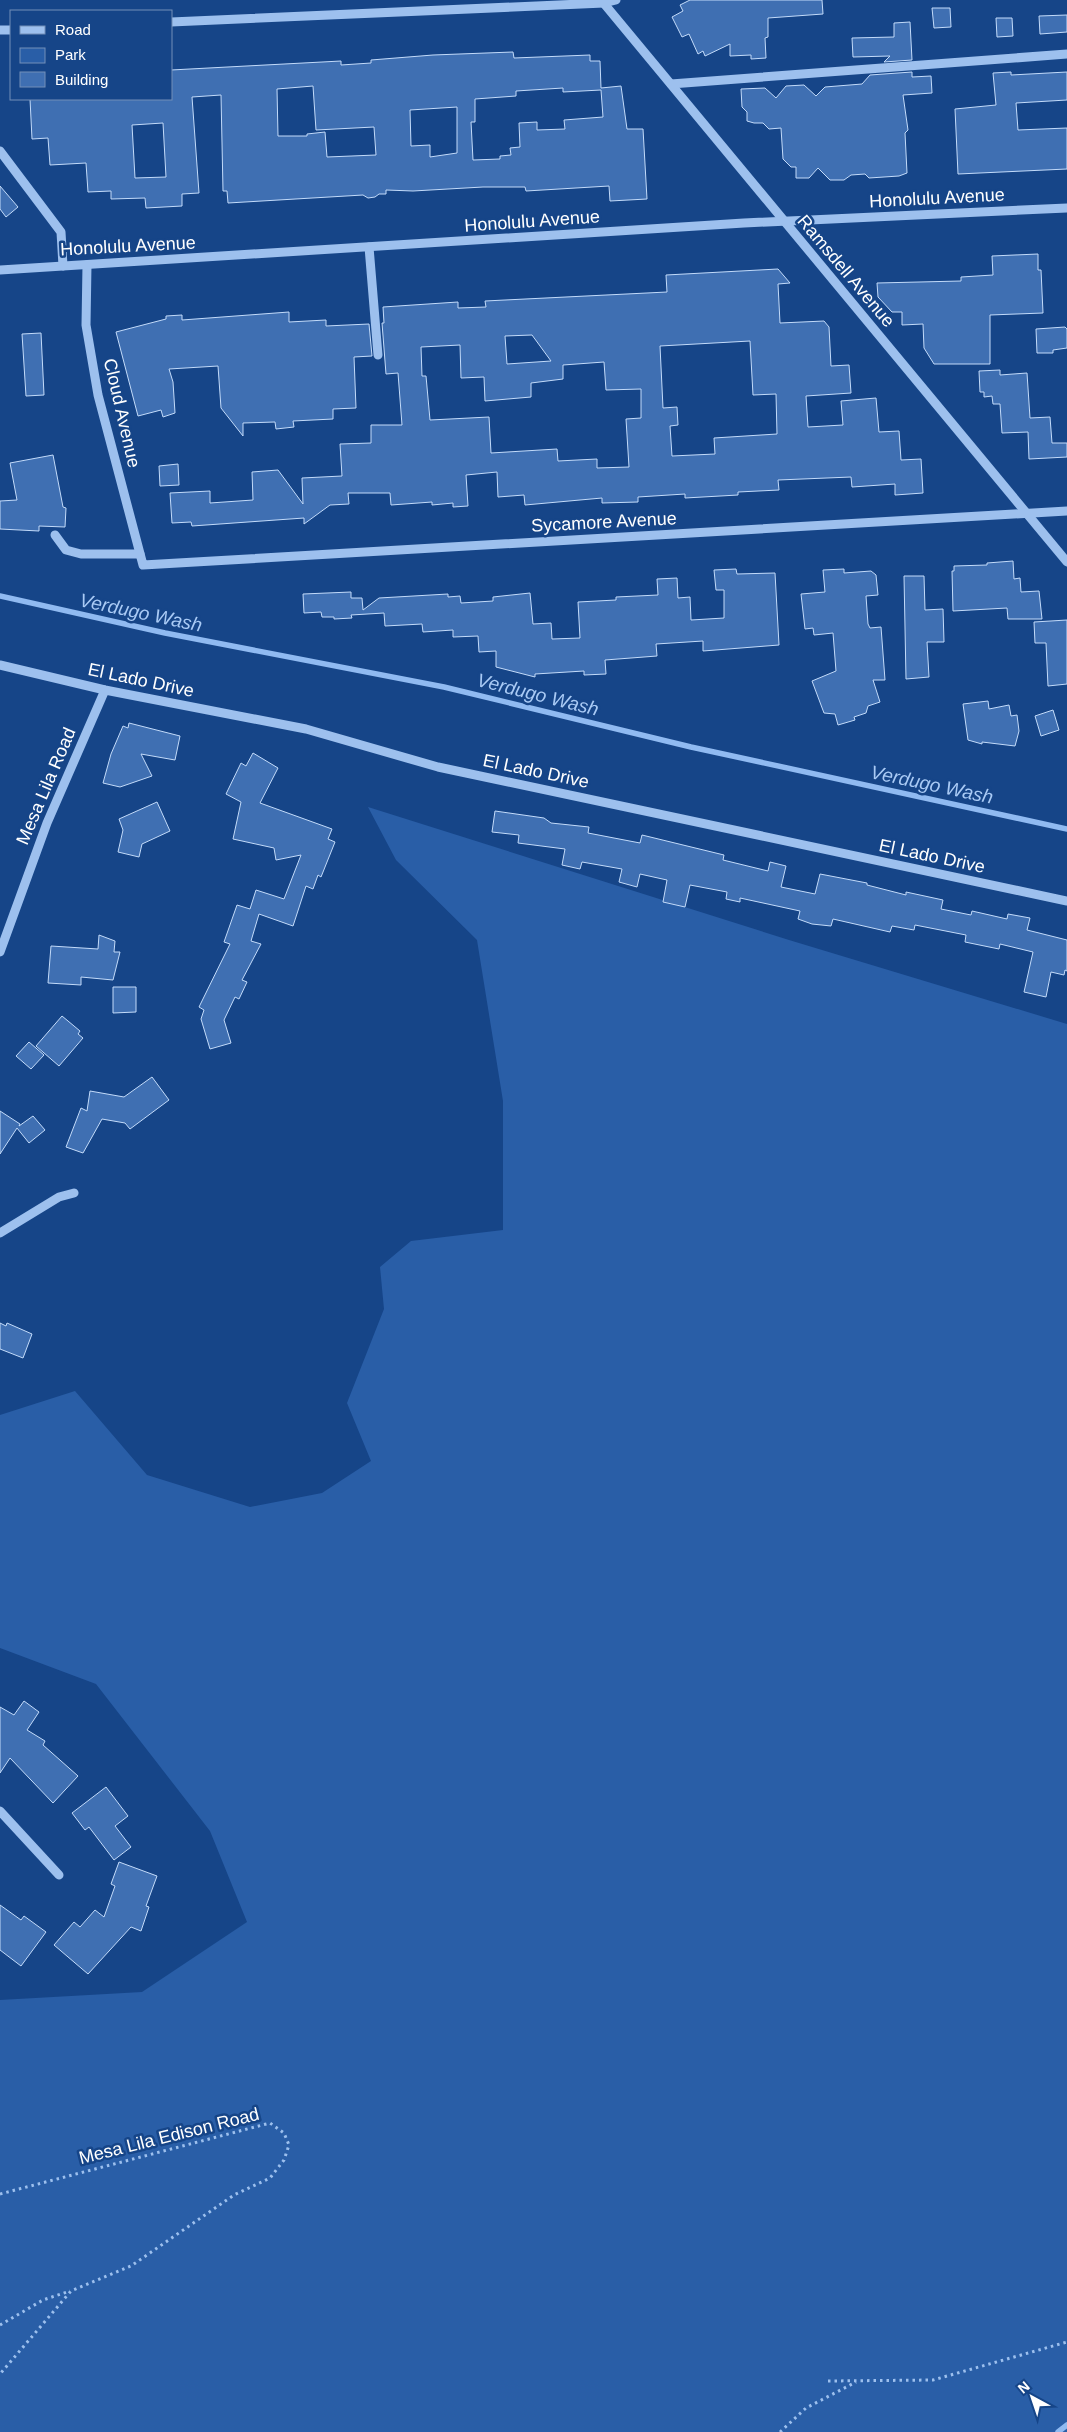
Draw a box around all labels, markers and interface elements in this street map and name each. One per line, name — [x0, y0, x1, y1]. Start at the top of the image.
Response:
legend — [10, 10, 172, 100]
text: Road — [55, 21, 91, 38]
text: Park — [55, 46, 86, 63]
text: Building — [55, 71, 108, 88]
street label: Honolulu Avenue — [869, 184, 1005, 212]
street label: Honolulu Avenue — [464, 206, 600, 236]
street label: Ramsdell Avenue — [793, 211, 899, 331]
street label: Honolulu Avenue — [60, 232, 196, 260]
street label: Cloud Avenue — [100, 356, 144, 470]
street label: Sycamore Avenue — [531, 508, 677, 536]
water label: Verdugo Wash — [78, 589, 204, 636]
street label: El Lado Drive — [86, 659, 196, 701]
water label: Verdugo Wash — [475, 669, 601, 720]
street label: Mesa Lila Road — [12, 725, 80, 847]
street label: El Lado Drive — [481, 750, 591, 792]
water label: Verdugo Wash — [869, 761, 995, 808]
street label: El Lado Drive — [877, 835, 987, 877]
street label: Mesa Lila Edison Road — [77, 2104, 261, 2168]
north arrow — [1007, 2372, 1057, 2422]
text: N — [1015, 2378, 1033, 2396]

